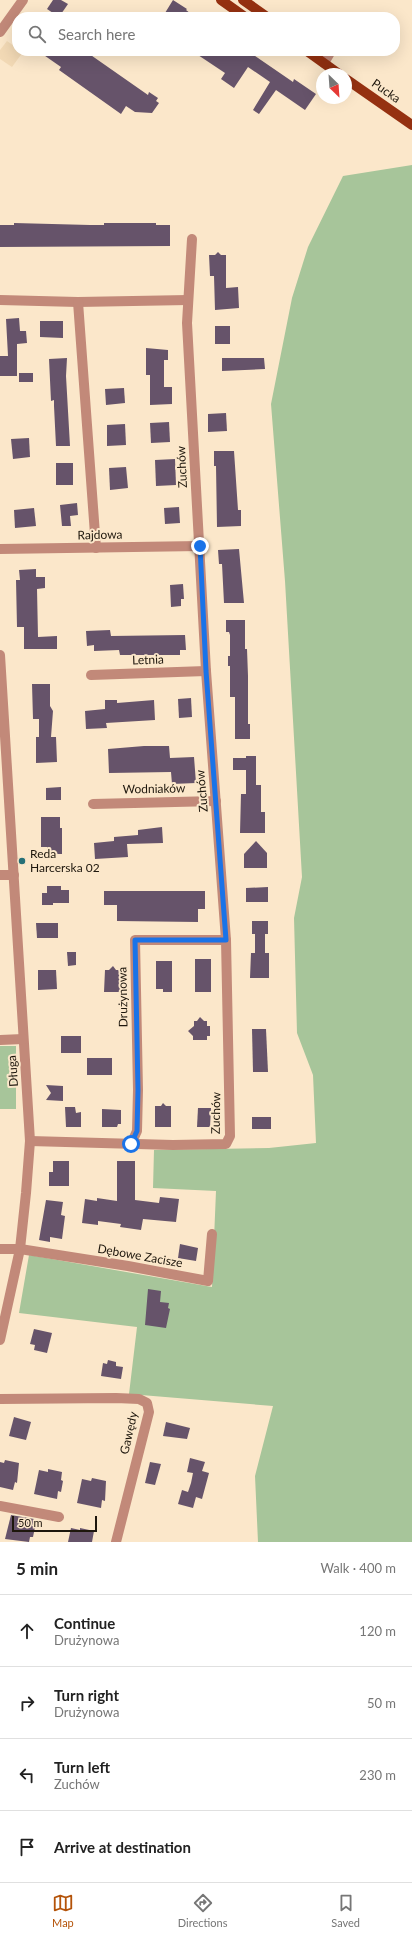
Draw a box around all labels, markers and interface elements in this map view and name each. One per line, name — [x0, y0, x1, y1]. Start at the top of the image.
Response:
search box — [12, 12, 400, 56]
icon: search — [26, 23, 48, 45]
text: Search here — [58, 25, 135, 43]
north arrow — [316, 68, 352, 104]
street label: Pucka — [369, 75, 404, 106]
street label: Zuchów — [173, 445, 190, 488]
street label: Rajdowa — [77, 527, 123, 542]
route end — [191, 537, 209, 555]
street label: Letnia — [132, 651, 164, 668]
street label: Zuchów — [192, 769, 211, 813]
street label: Wodniaków — [123, 780, 186, 797]
place label: Reda Harcerska 02 — [30, 846, 100, 875]
marker: Reda Harcerska 02 — [17, 856, 27, 866]
street label: Drużynowa — [114, 967, 131, 1027]
street label: Długa — [4, 1055, 21, 1087]
street label: Zuchów — [208, 1091, 223, 1134]
route start — [122, 1135, 140, 1153]
street label: Dębowe Zacisze — [96, 1241, 184, 1270]
street label: Gawędy — [116, 1409, 141, 1456]
scale bar — [12, 1514, 97, 1533]
text: 50 m — [18, 1516, 43, 1529]
text: 5 min — [16, 1558, 58, 1579]
text: Walk · 400 m — [320, 1560, 396, 1576]
text: Continue — [54, 1614, 115, 1632]
icon: ahead — [16, 1620, 38, 1642]
text: 120 m — [359, 1623, 396, 1639]
text: Drużynowa — [54, 1632, 119, 1648]
text: Turn right — [54, 1686, 119, 1704]
icon: right — [16, 1692, 38, 1714]
text: 50 m — [367, 1695, 396, 1711]
text: Drużynowa — [54, 1704, 119, 1720]
text: Turn left — [54, 1758, 110, 1776]
icon: left — [16, 1764, 38, 1786]
text: 230 m — [359, 1767, 396, 1783]
text: Zuchów — [54, 1776, 100, 1792]
icon: arrive — [16, 1836, 38, 1858]
text: Arrive at destination — [54, 1838, 191, 1856]
tab: Map — [52, 1892, 74, 1929]
tab: Directions — [178, 1892, 227, 1929]
tab: Saved — [331, 1892, 360, 1929]

